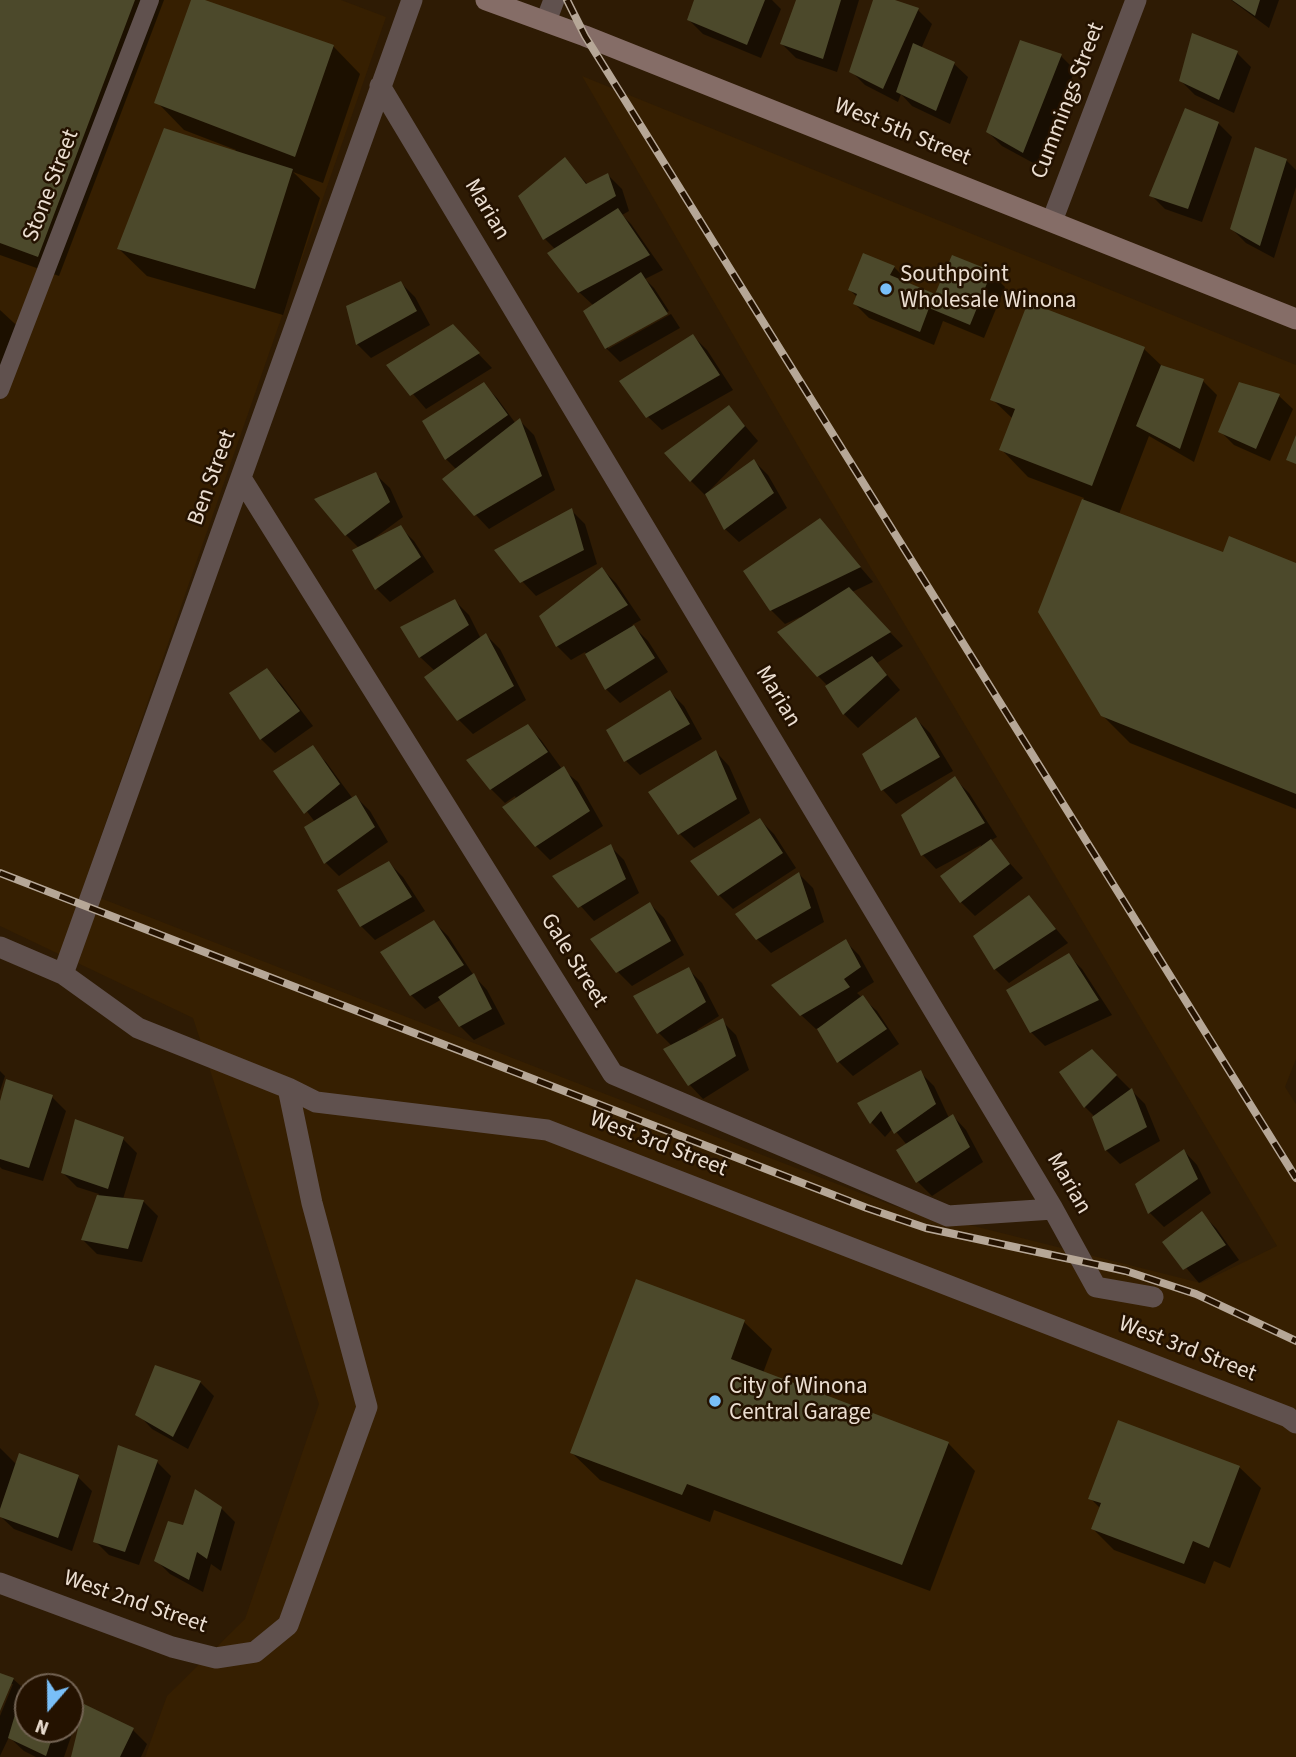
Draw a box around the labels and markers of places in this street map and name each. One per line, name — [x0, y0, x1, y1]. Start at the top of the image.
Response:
place label: Southpoint Wholesale Winona — [900, 262, 1076, 316]
marker: Southpoint Wholesale Winona — [878, 281, 894, 297]
place label: City of Winona Central Garage — [729, 1374, 871, 1428]
marker: City of Winona Central Garage — [707, 1393, 723, 1409]

